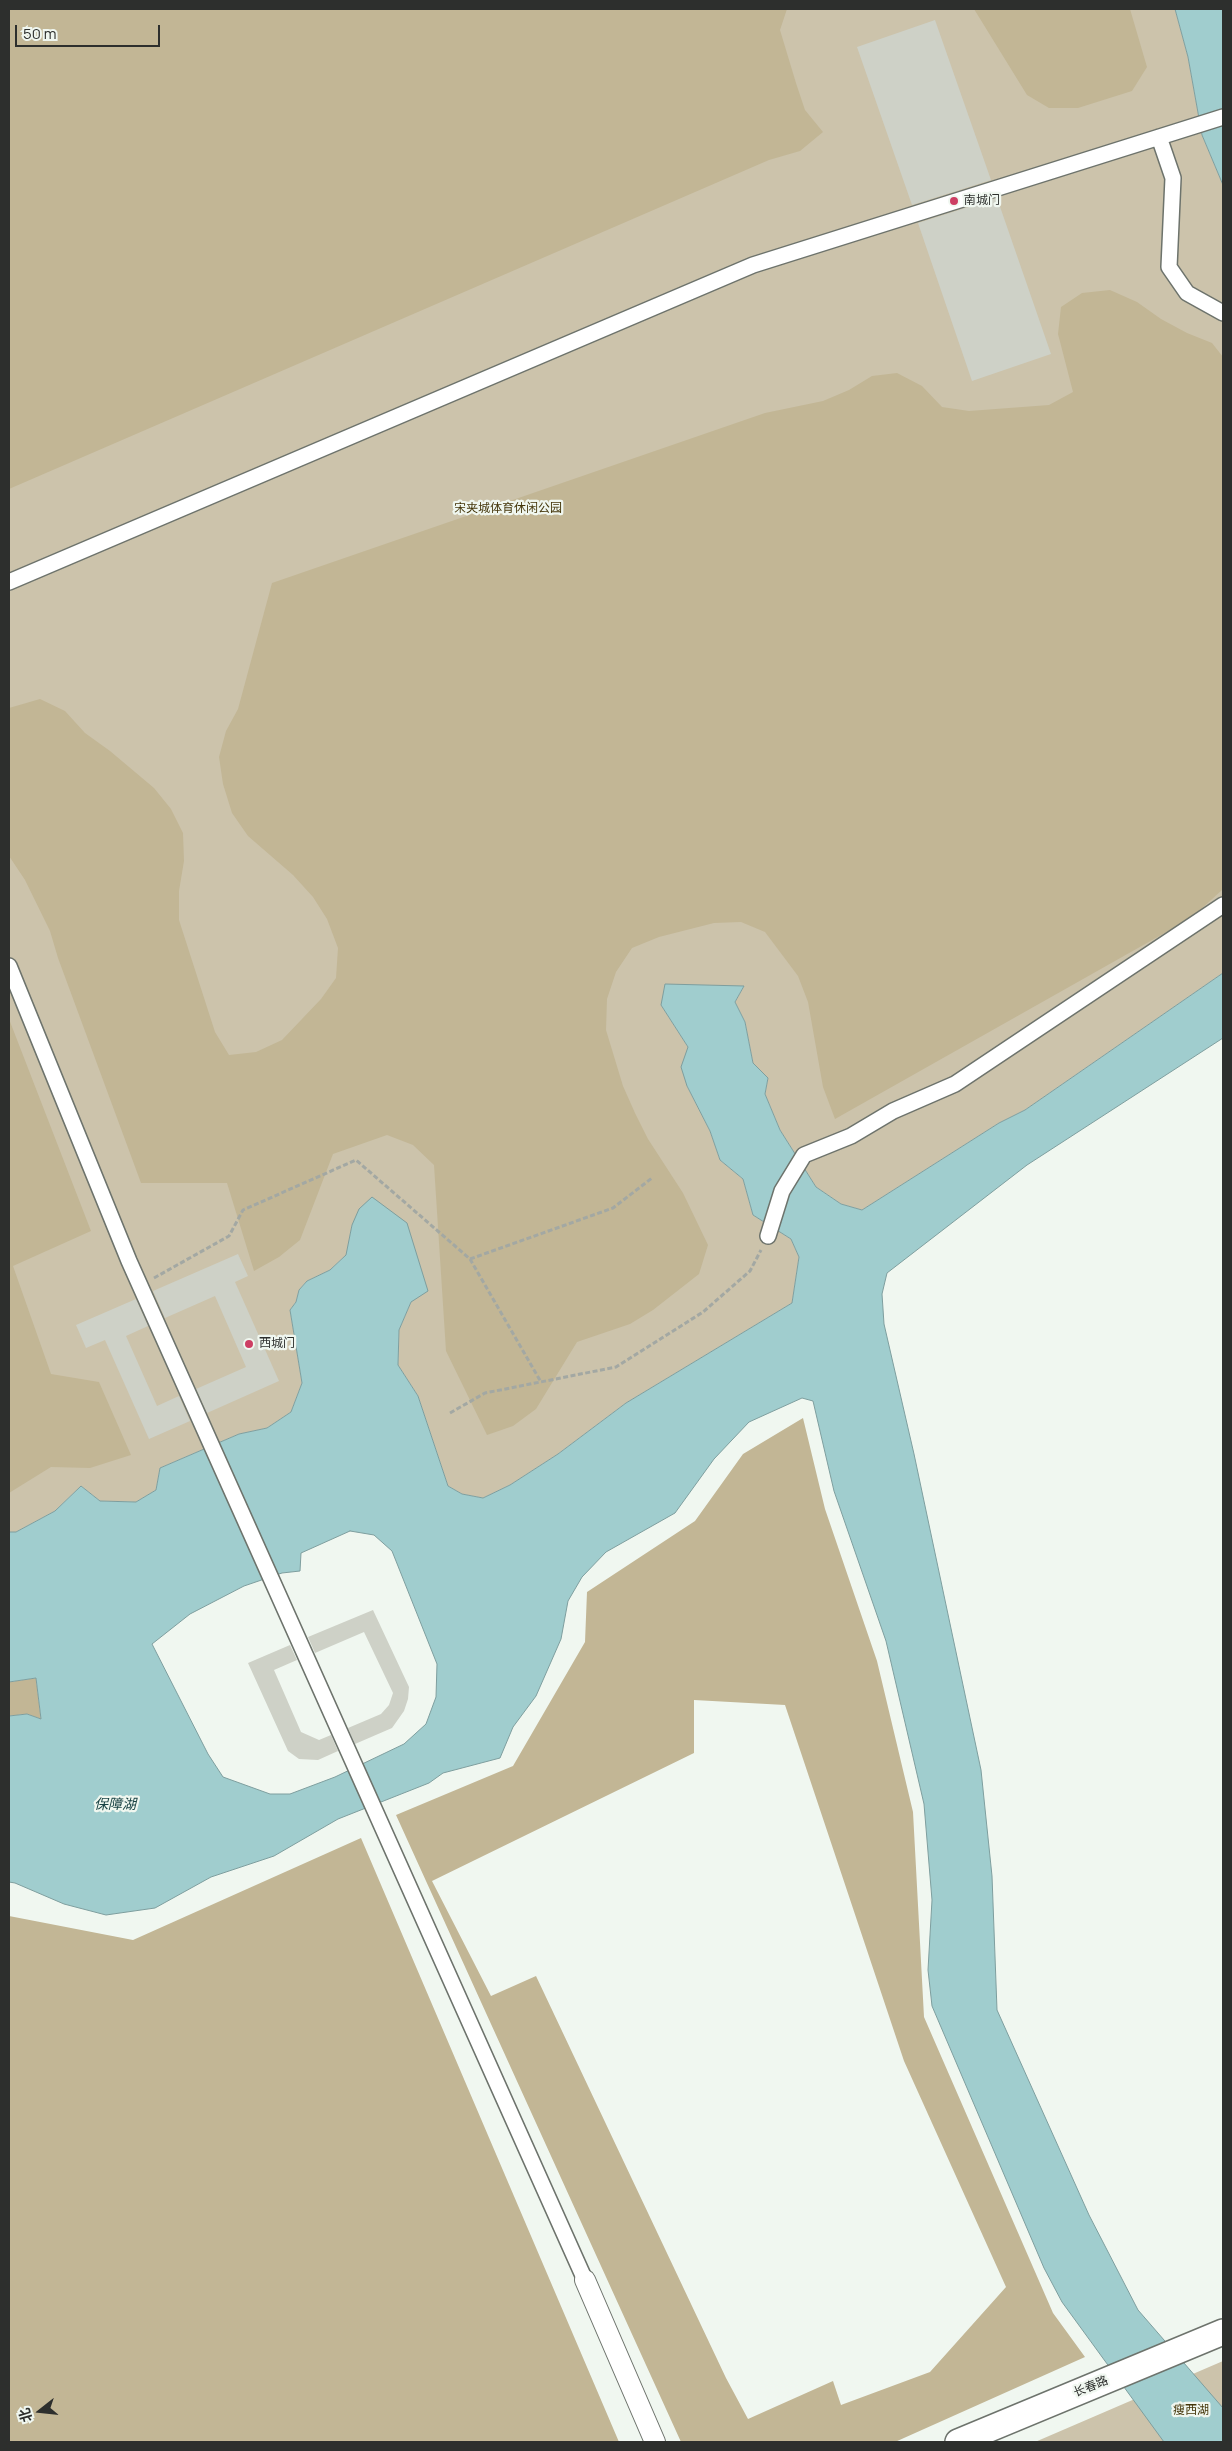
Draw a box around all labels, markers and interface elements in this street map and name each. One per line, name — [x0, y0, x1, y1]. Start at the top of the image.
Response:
scale bar — [18, 15, 162, 47]
text: 50 m — [23, 23, 57, 44]
place label: 南城门 — [964, 194, 1000, 208]
marker: 南城门 — [948, 195, 960, 207]
park label: 宋夹城体育休闲公园 — [454, 502, 562, 516]
place label: 西城门 — [259, 1337, 295, 1351]
marker: 西城门 — [243, 1338, 255, 1350]
water label: 保障湖 — [94, 1797, 136, 1813]
street label: 长春路 — [1072, 2374, 1110, 2400]
north arrow — [15, 2386, 65, 2436]
park label: 瘦西湖 — [1173, 2404, 1209, 2418]
text: 北 — [14, 2406, 36, 2425]

